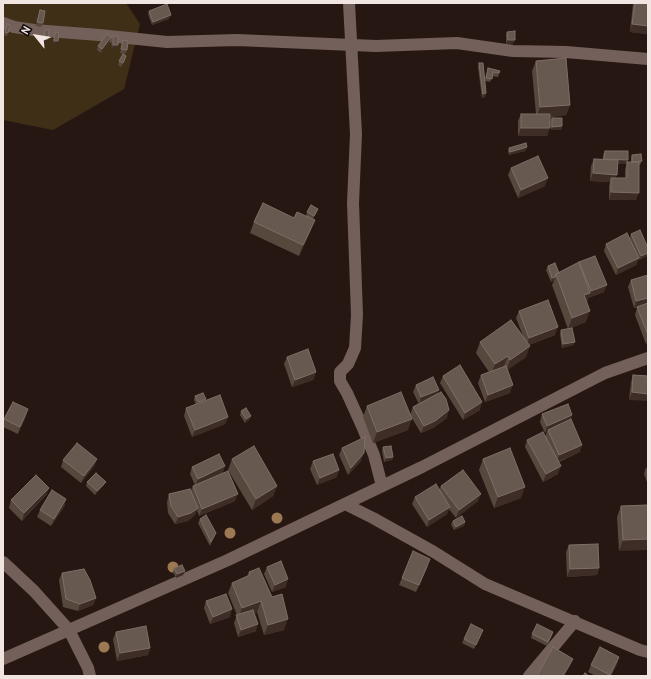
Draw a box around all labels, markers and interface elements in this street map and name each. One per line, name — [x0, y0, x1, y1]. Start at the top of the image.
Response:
north arrow — [16, 16, 56, 56]
text: N — [18, 23, 33, 37]

